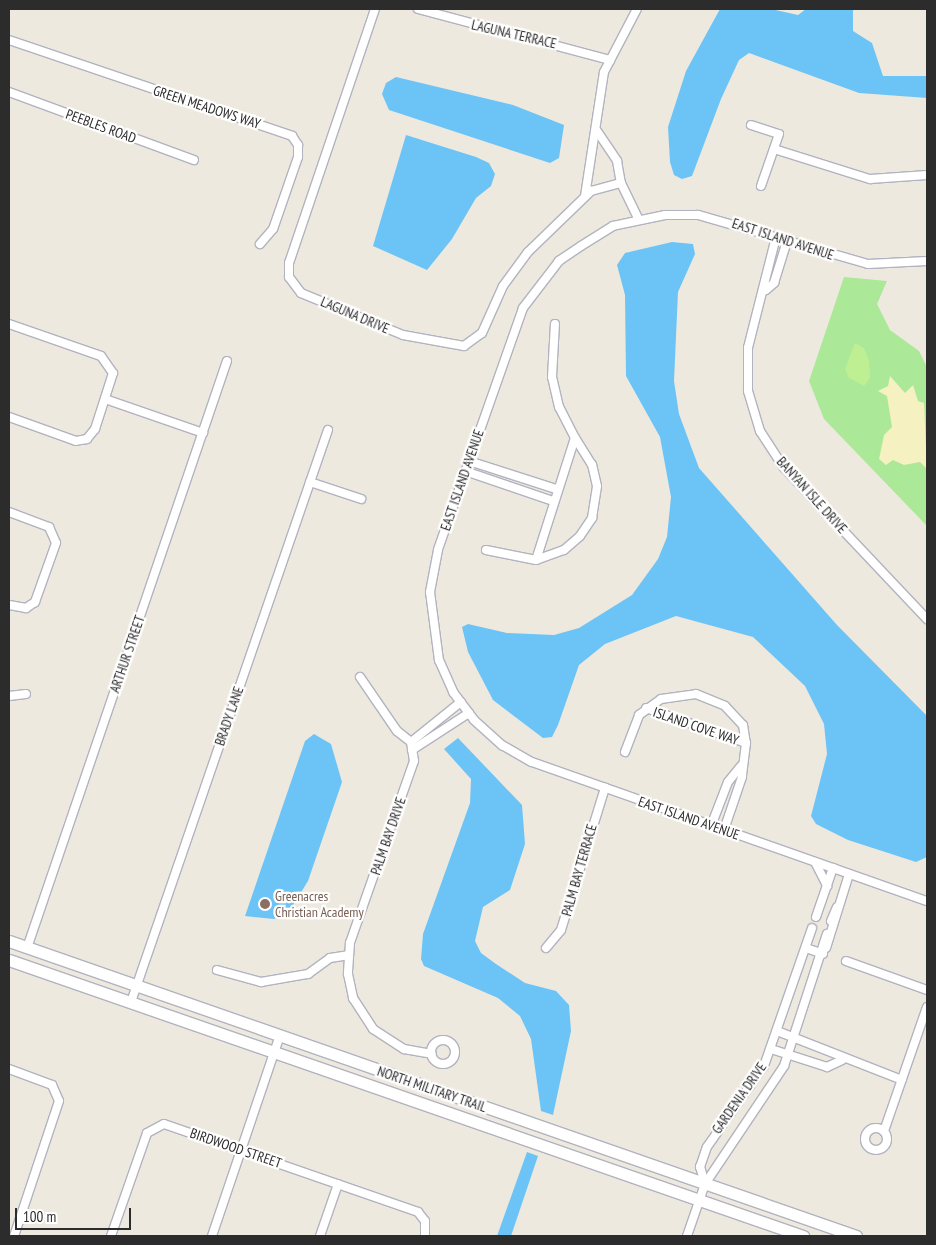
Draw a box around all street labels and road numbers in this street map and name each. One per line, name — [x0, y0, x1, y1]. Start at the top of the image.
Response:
street label: LAGUNA TERRACE — [469, 16, 559, 52]
street label: GREEN MEADOWS WAY — [151, 82, 263, 132]
street label: PEEBLES ROAD — [64, 106, 138, 146]
street label: EAST ISLAND AVENUE — [730, 215, 836, 263]
street label: LAGUNA DRIVE — [318, 293, 392, 337]
street label: EAST ISLAND AVENUE — [437, 427, 487, 533]
street label: BANYAN ISLE DRIVE — [773, 453, 851, 537]
street label: ARTHUR STREET — [106, 613, 148, 695]
street label: BRADY LANE — [211, 684, 247, 748]
street label: ISLAND COVE WAY — [651, 703, 741, 749]
street label: EAST ISLAND AVENUE — [636, 793, 742, 843]
street label: PALM BAY DRIVE — [367, 795, 409, 877]
street label: PALM BAY TERRACE — [558, 822, 600, 918]
street label: GARDENIA DRIVE — [708, 1059, 770, 1137]
street label: NORTH MILITARY TRAIL — [375, 1062, 489, 1116]
street label: BIRDWOOD STREET — [188, 1124, 284, 1172]

